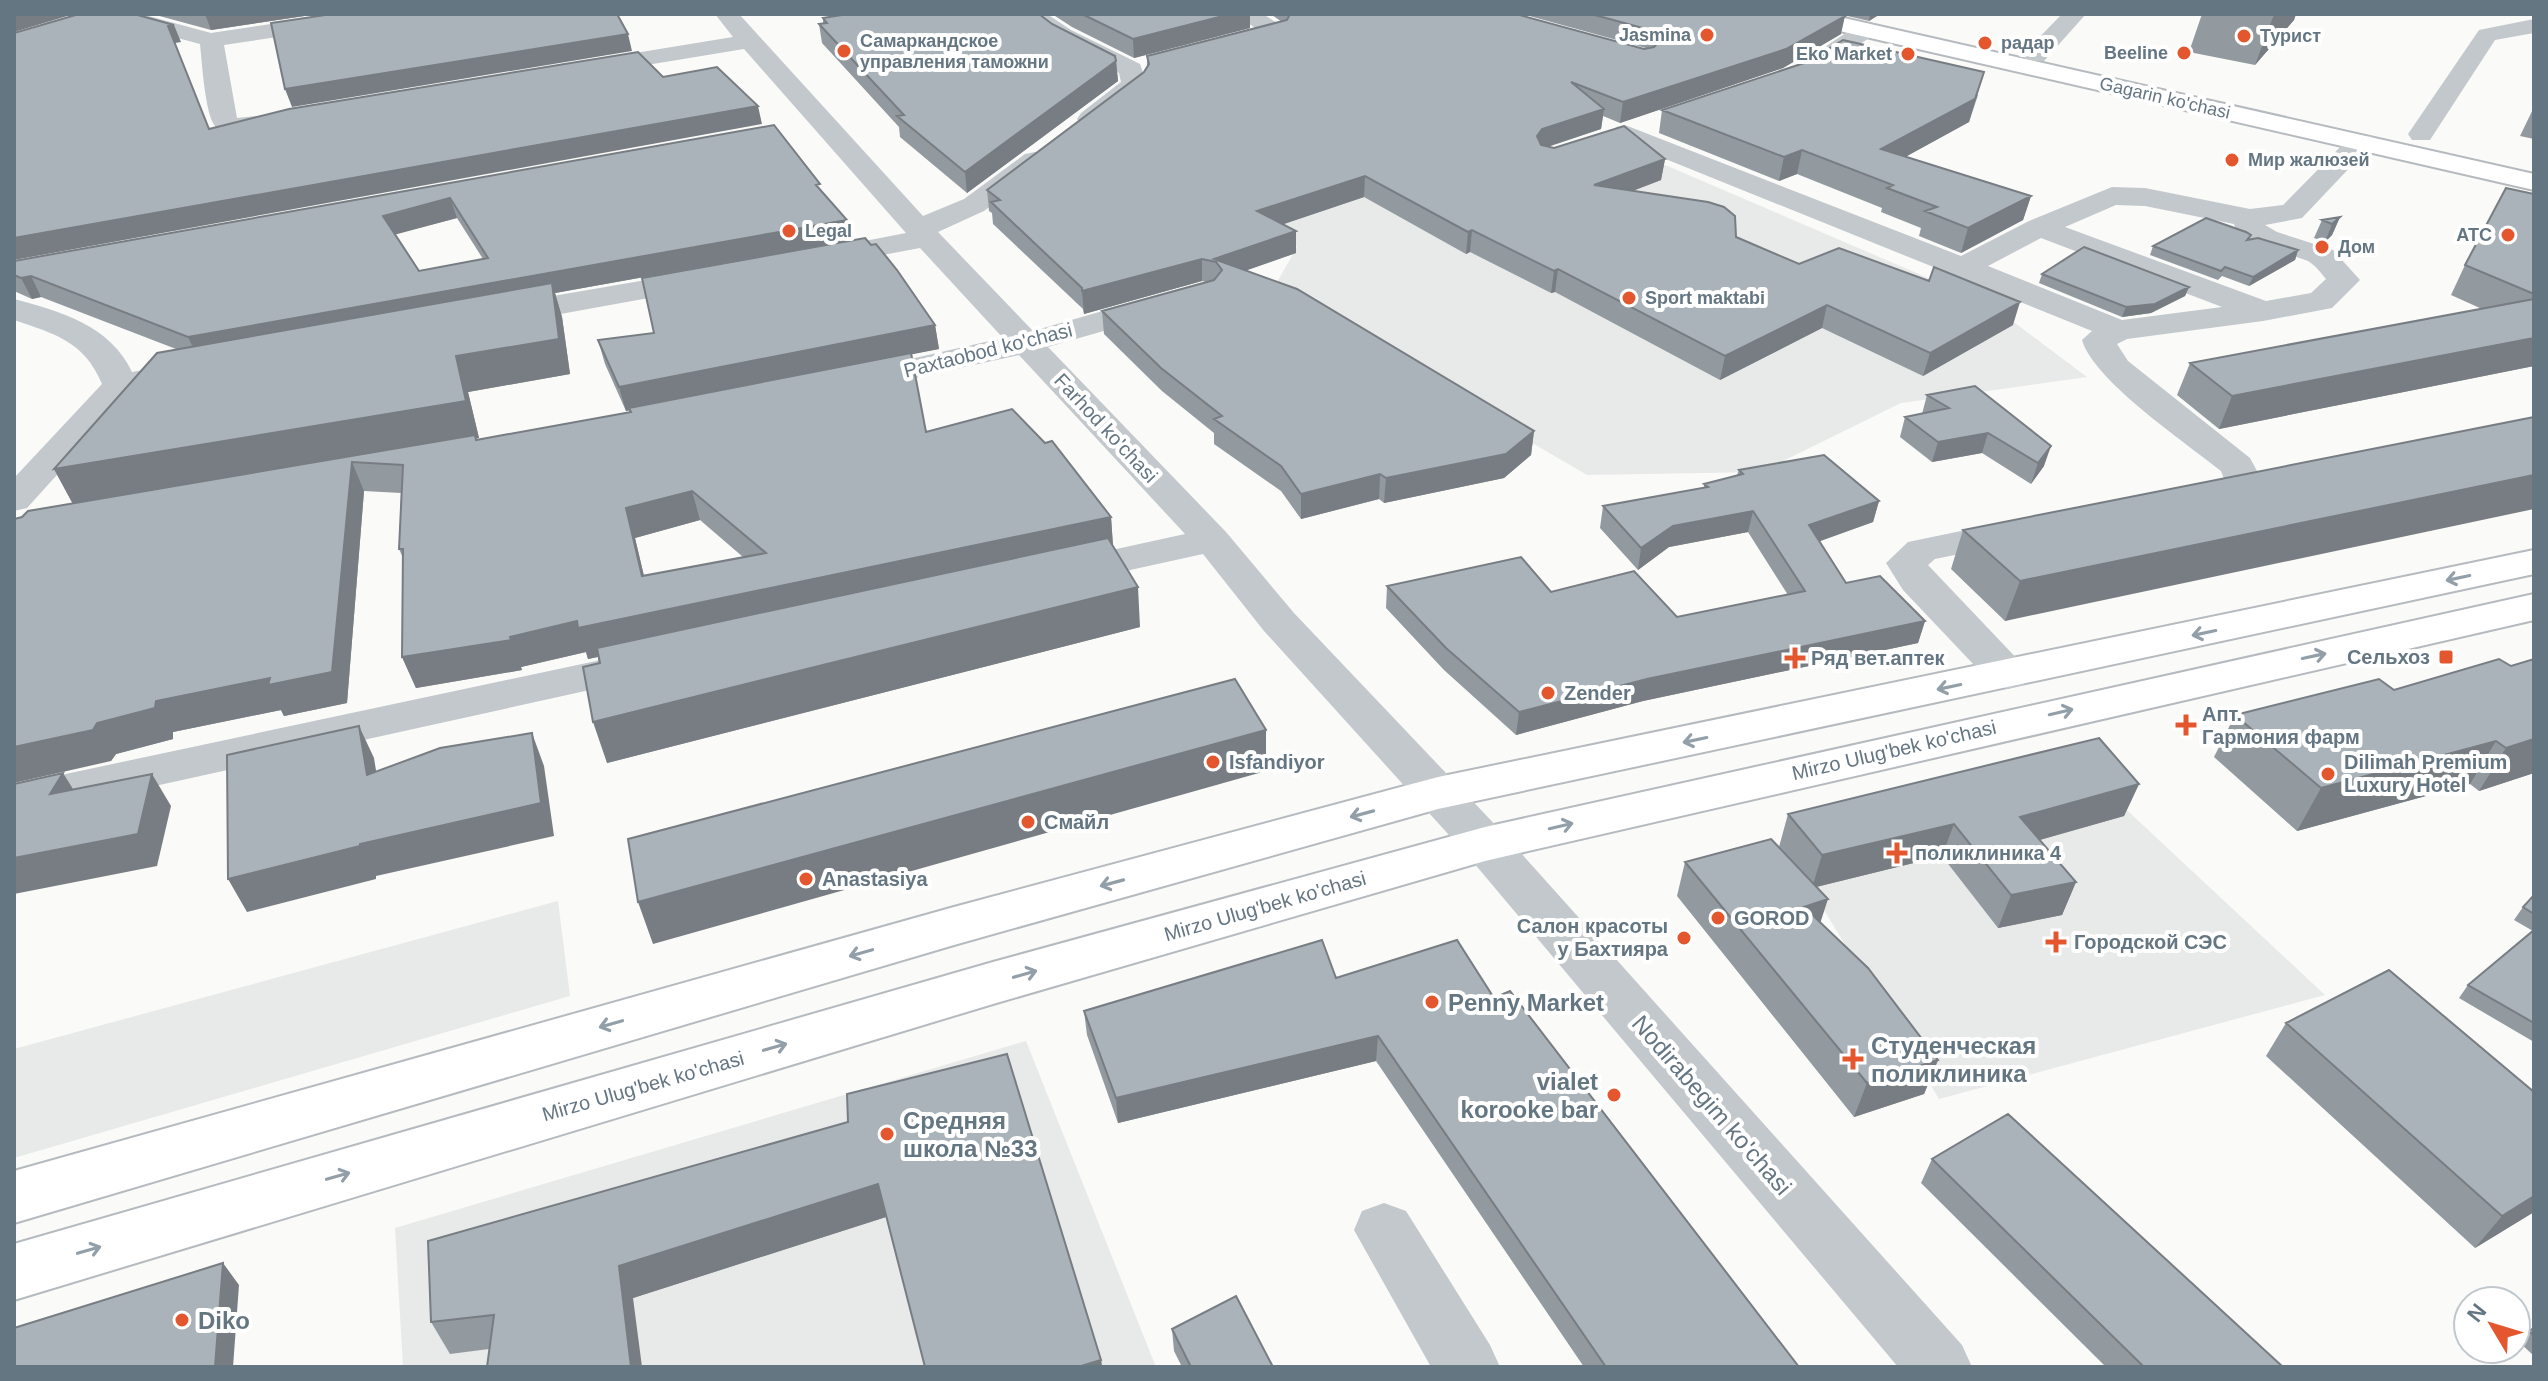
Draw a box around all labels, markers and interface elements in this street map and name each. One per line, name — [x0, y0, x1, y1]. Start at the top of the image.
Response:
place label: Jasmina — [1619, 25, 1692, 45]
marker: Jasmina — [1698, 26, 1716, 44]
place label: Турист — [2260, 26, 2321, 46]
marker: Турист — [2235, 27, 2253, 45]
place label: Самаркандское управления таможни — [860, 31, 1049, 72]
place label: радар — [2001, 33, 2054, 53]
marker: радар — [1976, 34, 1994, 52]
marker: Самаркандское управления таможни — [835, 42, 853, 60]
place label: Beeline — [2104, 43, 2168, 63]
place label: Eko Market — [1796, 44, 1892, 64]
marker: Beeline — [2175, 44, 2193, 62]
marker: Eko Market — [1899, 45, 1917, 63]
street label: Gagarin ko'chasi — [2098, 73, 2232, 123]
place label: Мир жалюзей — [2248, 150, 2370, 170]
marker: Мир жалюзей — [2223, 151, 2241, 169]
place label: Legal — [805, 221, 852, 241]
marker: Legal — [780, 222, 798, 240]
place label: ATC — [2456, 225, 2492, 245]
marker: ATC — [2499, 226, 2517, 244]
place label: Дом — [2338, 237, 2375, 257]
marker: Дом — [2313, 238, 2331, 256]
place label: Sport maktabi — [1645, 288, 1765, 308]
marker: Sport maktabi — [1620, 289, 1638, 307]
street label: Paxtaobod ko'chasi — [901, 318, 1075, 382]
street label: Farhod ko'chasi — [1050, 369, 1162, 487]
one-way arrow — [2445, 572, 2471, 587]
one-way arrow — [2191, 626, 2217, 641]
place label: Сельхоз — [2347, 646, 2430, 668]
place label: Ряд вет.аптек — [1811, 647, 1946, 669]
one-way arrow — [2301, 648, 2327, 663]
marker: Сельхоз — [2437, 648, 2455, 666]
marker: Ряд вет.аптек — [1786, 649, 1804, 667]
one-way arrow — [1937, 680, 1963, 695]
place label: Zender — [1564, 682, 1631, 704]
marker: Zender — [1539, 684, 1557, 702]
place label: Апт. Гармония фарм — [2202, 703, 2360, 748]
one-way arrow — [2047, 704, 2073, 719]
street label: Mirzo Ulug'bek ko'chasi — [1790, 716, 1998, 784]
marker: Апт. Гармония фарм — [2177, 716, 2195, 734]
one-way arrow — [1682, 733, 1708, 748]
place label: Isfandiyor — [1229, 751, 1325, 773]
place label: Dilimah Premium Luxury Hotel — [2344, 751, 2507, 796]
marker: Isfandiyor — [1204, 753, 1222, 771]
marker: Dilimah Premium Luxury Hotel — [2319, 765, 2337, 783]
one-way arrow — [1350, 807, 1376, 822]
place label: Смайл — [1044, 811, 1109, 833]
marker: Смайл — [1019, 813, 1037, 831]
one-way arrow — [1548, 818, 1574, 833]
marker: поликлиника 4 — [1886, 842, 1908, 864]
place label: поликлиника 4 — [1915, 842, 2062, 864]
street label: Mirzo Ulug'bek ko'chasi — [1162, 867, 1368, 945]
place label: Anastasiya — [822, 868, 928, 890]
marker: Anastasiya — [797, 870, 815, 888]
one-way arrow — [1099, 876, 1125, 891]
place label: GOROD — [1734, 907, 1810, 929]
marker: GOROD — [1709, 909, 1727, 927]
place label: Салон красоты у Бахтияра — [1517, 915, 1669, 960]
marker: Салон красоты у Бахтияра — [1675, 929, 1693, 947]
marker: Городской СЭС — [2045, 931, 2067, 953]
place label: Городской СЭС — [2074, 931, 2227, 953]
one-way arrow — [849, 946, 875, 961]
one-way arrow — [1011, 965, 1037, 980]
place label: Penny Market — [1448, 989, 1604, 1016]
marker: Penny Market — [1423, 993, 1441, 1011]
street label: Nodirabegim ko'chasi — [1627, 1010, 1797, 1200]
one-way arrow — [599, 1018, 625, 1033]
place label: Студенческая поликлиника — [1871, 1032, 2036, 1087]
one-way arrow — [762, 1039, 788, 1054]
street label: Mirzo Ulug'bek ko'chasi — [540, 1047, 746, 1125]
marker: Студенческая поликлиника — [1842, 1048, 1864, 1070]
place label: vialet korooke bar — [1461, 1068, 1598, 1123]
marker: vialet korooke bar — [1605, 1086, 1623, 1104]
place label: Средняя школа №33 — [903, 1107, 1037, 1162]
marker: Средняя школа №33 — [878, 1125, 896, 1143]
one-way arrow — [325, 1168, 351, 1183]
one-way arrow — [75, 1242, 101, 1257]
north arrow — [2452, 1285, 2532, 1365]
text: N — [2462, 1299, 2491, 1327]
place label: Diko — [198, 1307, 250, 1334]
marker: Diko — [173, 1311, 191, 1329]

